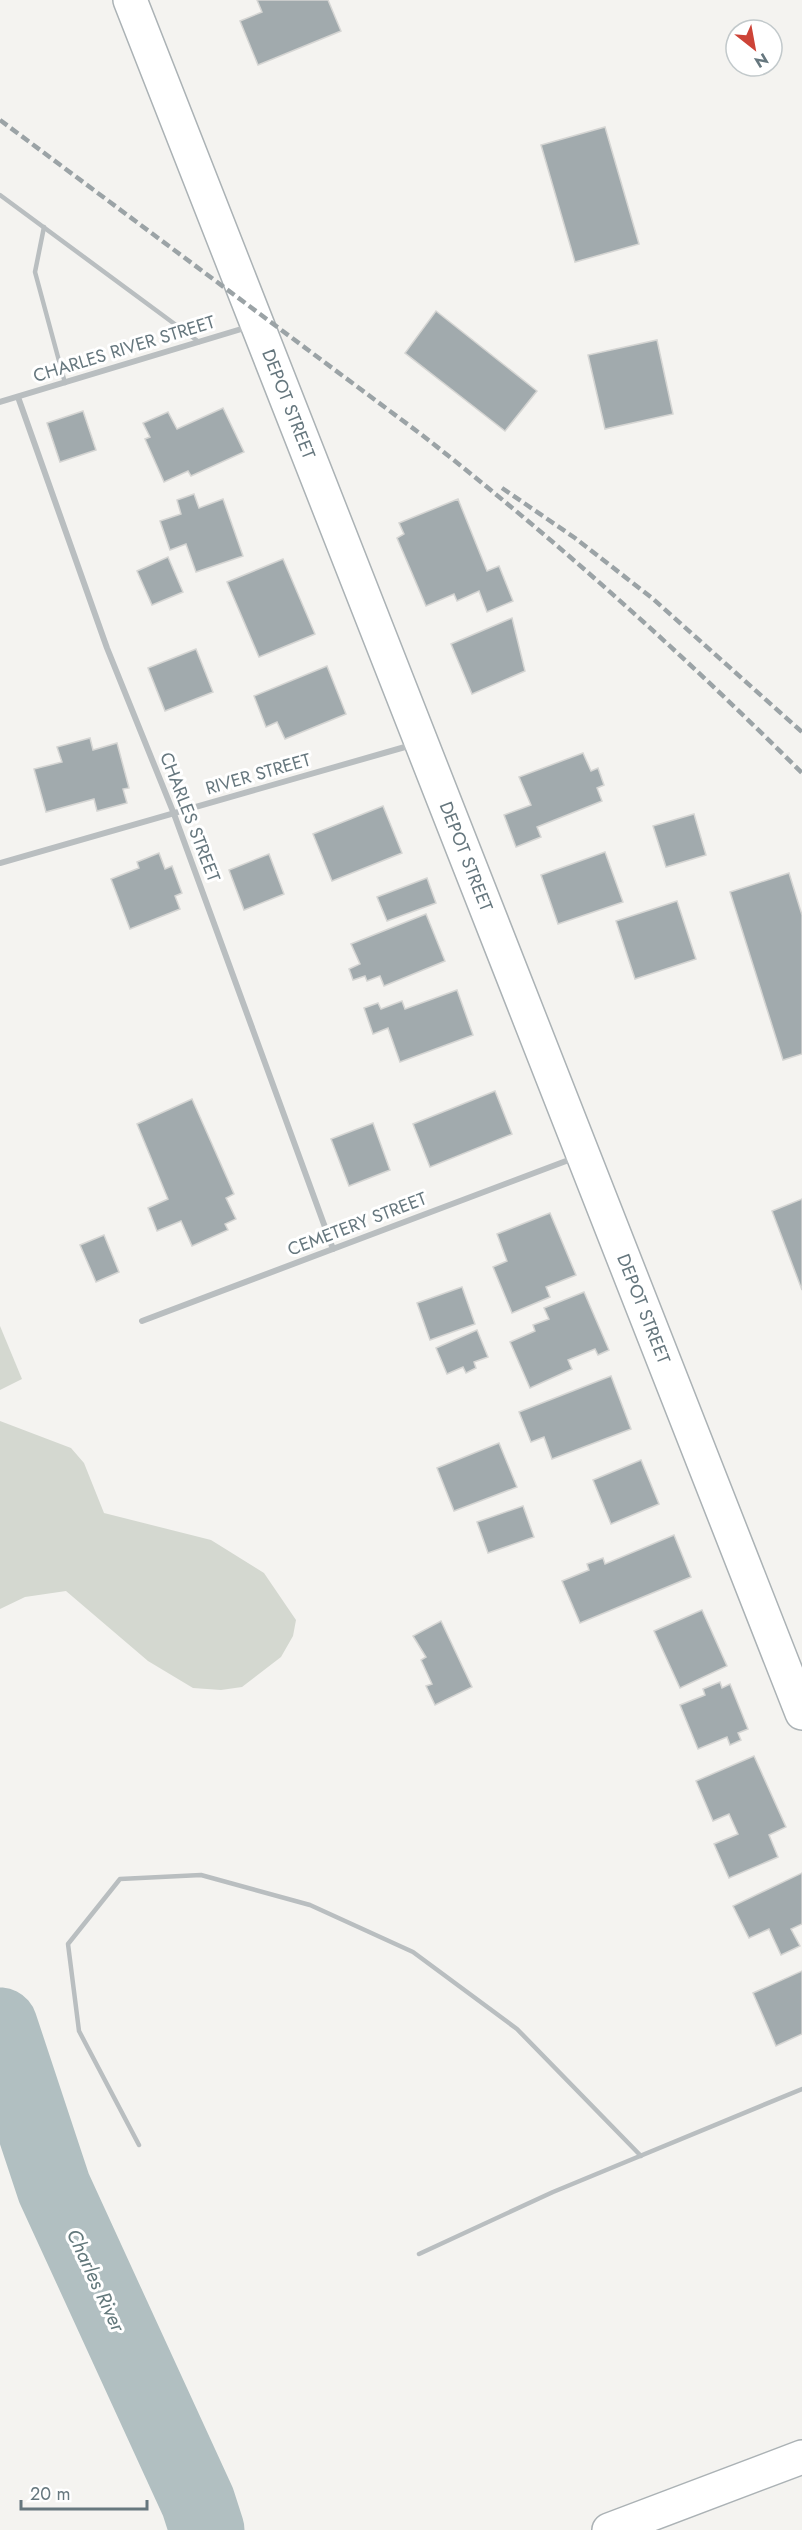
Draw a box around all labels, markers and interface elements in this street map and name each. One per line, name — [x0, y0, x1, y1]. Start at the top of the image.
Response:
north arrow — [724, 18, 784, 78]
text: N — [750, 47, 773, 74]
street label: CHARLES RIVER STREET — [30, 309, 219, 389]
street label: DEPOT STREET — [255, 345, 322, 463]
street label: RIVER STREET — [202, 746, 314, 801]
street label: CHARLES STREET — [153, 748, 227, 886]
street label: DEPOT STREET — [433, 798, 500, 916]
street label: CEMETERY STREET — [284, 1185, 431, 1262]
street label: DEPOT STREET — [610, 1250, 677, 1368]
water label: Charles River — [59, 2224, 133, 2338]
scale bar — [21, 2473, 147, 2511]
text: 20 m — [30, 2481, 70, 2507]

